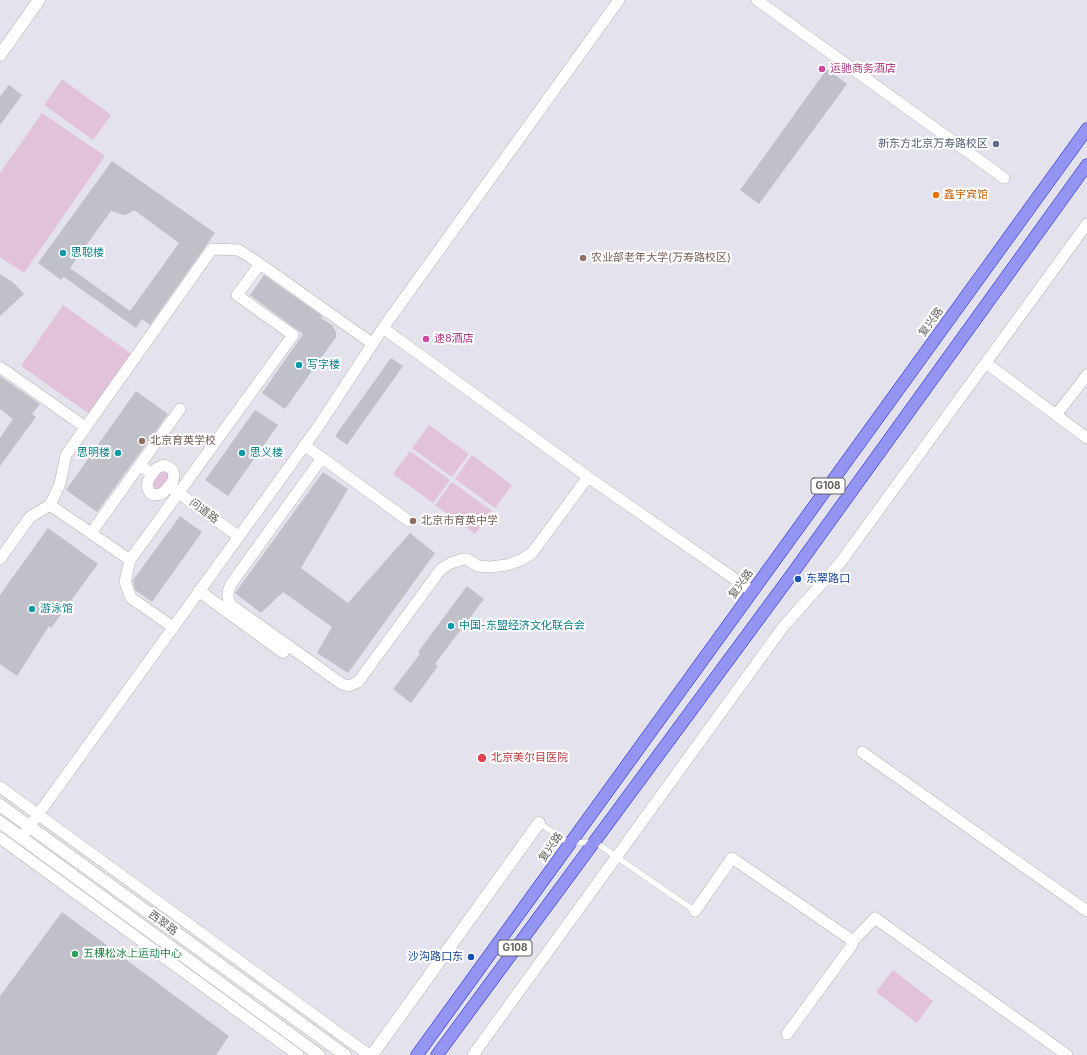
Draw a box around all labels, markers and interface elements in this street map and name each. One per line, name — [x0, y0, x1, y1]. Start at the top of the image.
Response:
place label: 运驰商务酒店 — [830, 62, 896, 76]
marker: 运驰商务酒店 — [817, 64, 827, 74]
place label: 新东方北京万寿路校区 — [878, 137, 988, 151]
marker: 新东方北京万寿路校区 — [991, 139, 1001, 149]
place label: 鑫宇宾馆 — [944, 188, 988, 202]
marker: 鑫宇宾馆 — [931, 190, 941, 200]
place label: 思聪楼 — [71, 246, 104, 260]
marker: 思聪楼 — [58, 248, 68, 258]
place label: 农业部老年大学(万寿路校区) — [591, 251, 731, 265]
marker: 农业部老年大学(万寿路校区) — [578, 253, 588, 263]
street label: 复兴路 — [916, 305, 946, 339]
place label: 速8酒店 — [434, 332, 474, 346]
marker: 速8酒店 — [421, 334, 431, 344]
place label: 写字楼 — [307, 358, 340, 372]
marker: 写字楼 — [294, 360, 304, 370]
place label: 北京育英学校 — [150, 434, 216, 448]
marker: 北京育英学校 — [137, 436, 147, 446]
place label: 思明楼 — [77, 446, 110, 460]
place label: 思义楼 — [250, 446, 283, 460]
marker: 思明楼 — [113, 448, 123, 458]
marker: 思义楼 — [237, 448, 247, 458]
road number: G108 — [811, 478, 845, 494]
street label: 问道路 — [187, 496, 221, 526]
place label: 北京市育英中学 — [421, 514, 498, 528]
marker: 北京市育英中学 — [408, 516, 418, 526]
street label: 复兴路 — [726, 567, 756, 601]
place label: 东翠路口 — [806, 572, 850, 586]
marker: 东翠路口 — [793, 574, 803, 584]
place label: 游泳馆 — [40, 602, 73, 616]
marker: 游泳馆 — [27, 604, 37, 614]
place label: 中国-东盟经济文化联合会 — [459, 619, 585, 633]
marker: 中国-东盟经济文化联合会 — [446, 621, 456, 631]
place label: 北京美尔目医院 — [491, 751, 568, 765]
marker: 北京美尔目医院 — [476, 752, 488, 764]
street label: 复兴路 — [536, 830, 566, 864]
street label: 西翠路 — [146, 908, 180, 938]
road number: G108 — [498, 940, 532, 956]
place label: 五棵松冰上运动中心 — [83, 947, 182, 961]
marker: 五棵松冰上运动中心 — [70, 949, 80, 959]
place label: 沙沟路口东 — [408, 950, 463, 964]
marker: 沙沟路口东 — [466, 952, 476, 962]

